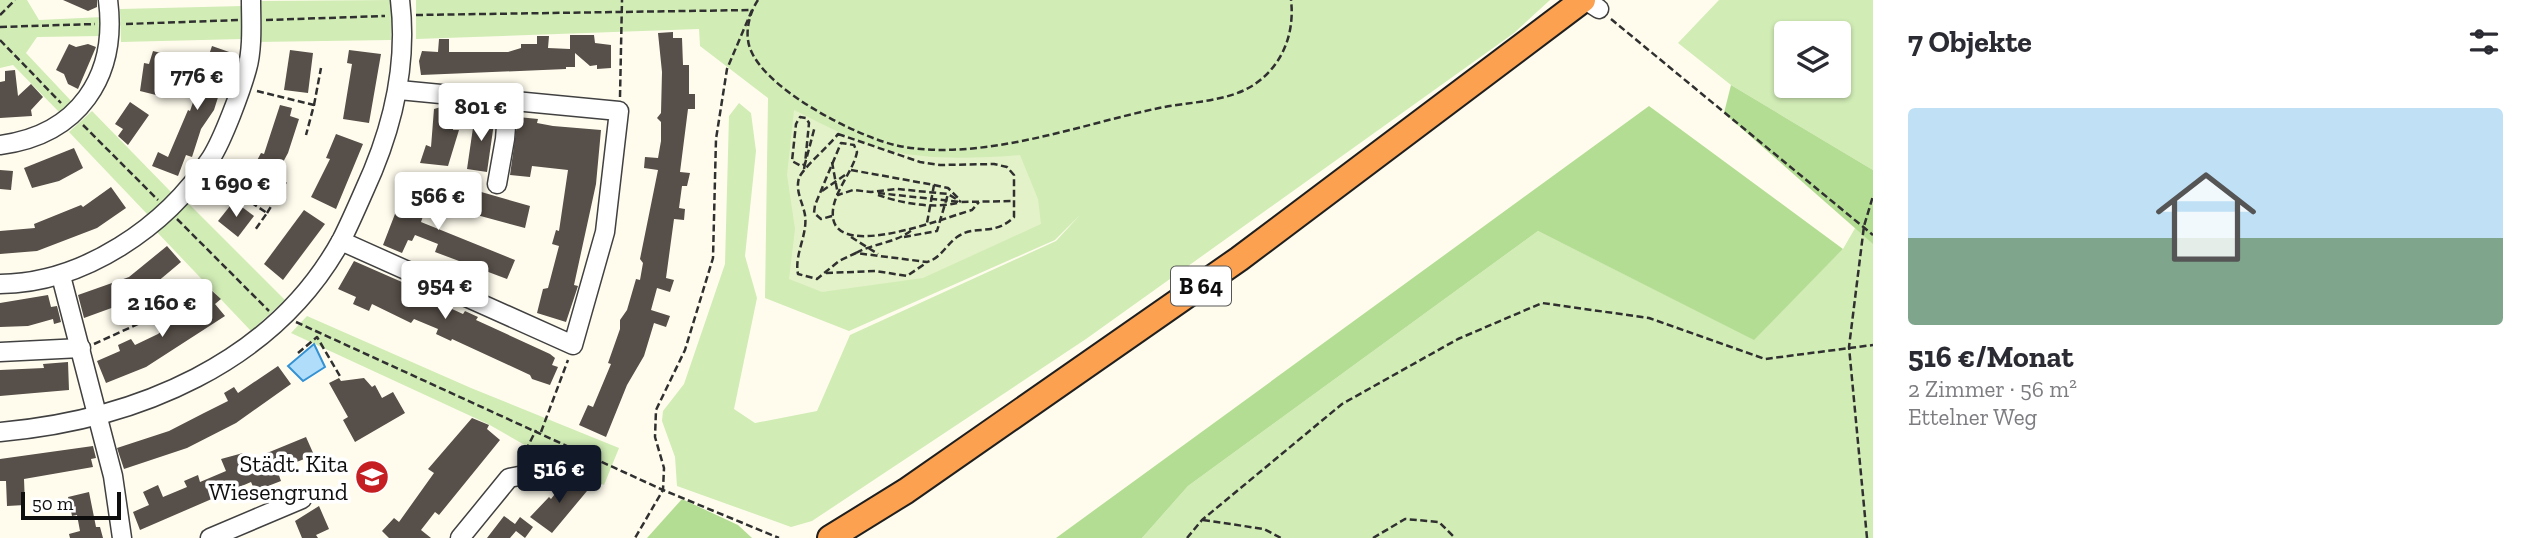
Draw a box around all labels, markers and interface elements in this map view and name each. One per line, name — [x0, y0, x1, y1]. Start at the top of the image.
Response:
map controls — [1774, 21, 1851, 98]
button: layers — [1774, 21, 1851, 98]
icon: filters — [2465, 23, 2503, 61]
text: 7 Objekte — [1908, 24, 2032, 60]
pin: 776 € — [148, 52, 246, 112]
text: 776 € — [170, 61, 224, 89]
pin: 801 € — [432, 83, 530, 143]
text: 801 € — [455, 92, 507, 120]
icon: home — [2143, 154, 2269, 280]
pin: 1 690 € — [171, 160, 301, 219]
text: 1 690 € — [201, 168, 271, 196]
pin: 566 € — [389, 173, 487, 232]
text: 566 € — [411, 181, 465, 209]
pin: 954 € — [396, 262, 494, 321]
road number: B 64 — [1171, 266, 1231, 306]
text: 954 € — [417, 270, 473, 298]
pin: 2 160 € — [97, 280, 227, 339]
text: 2 160 € — [127, 288, 197, 316]
text: 516 €/Monat — [1908, 339, 2074, 375]
text: 2 Zimmer · 56 m² — [1908, 375, 2077, 403]
text: Ettelner Weg — [1908, 403, 2037, 431]
pin: 516 € — [510, 446, 608, 505]
place label: Städt. Kita Wiesengrund — [209, 449, 348, 506]
text: 516 € — [533, 454, 585, 482]
school or university icon: Städt. Kita Wiesengrund — [353, 458, 391, 496]
scale bar — [21, 489, 121, 521]
text: 50 m — [32, 492, 73, 515]

